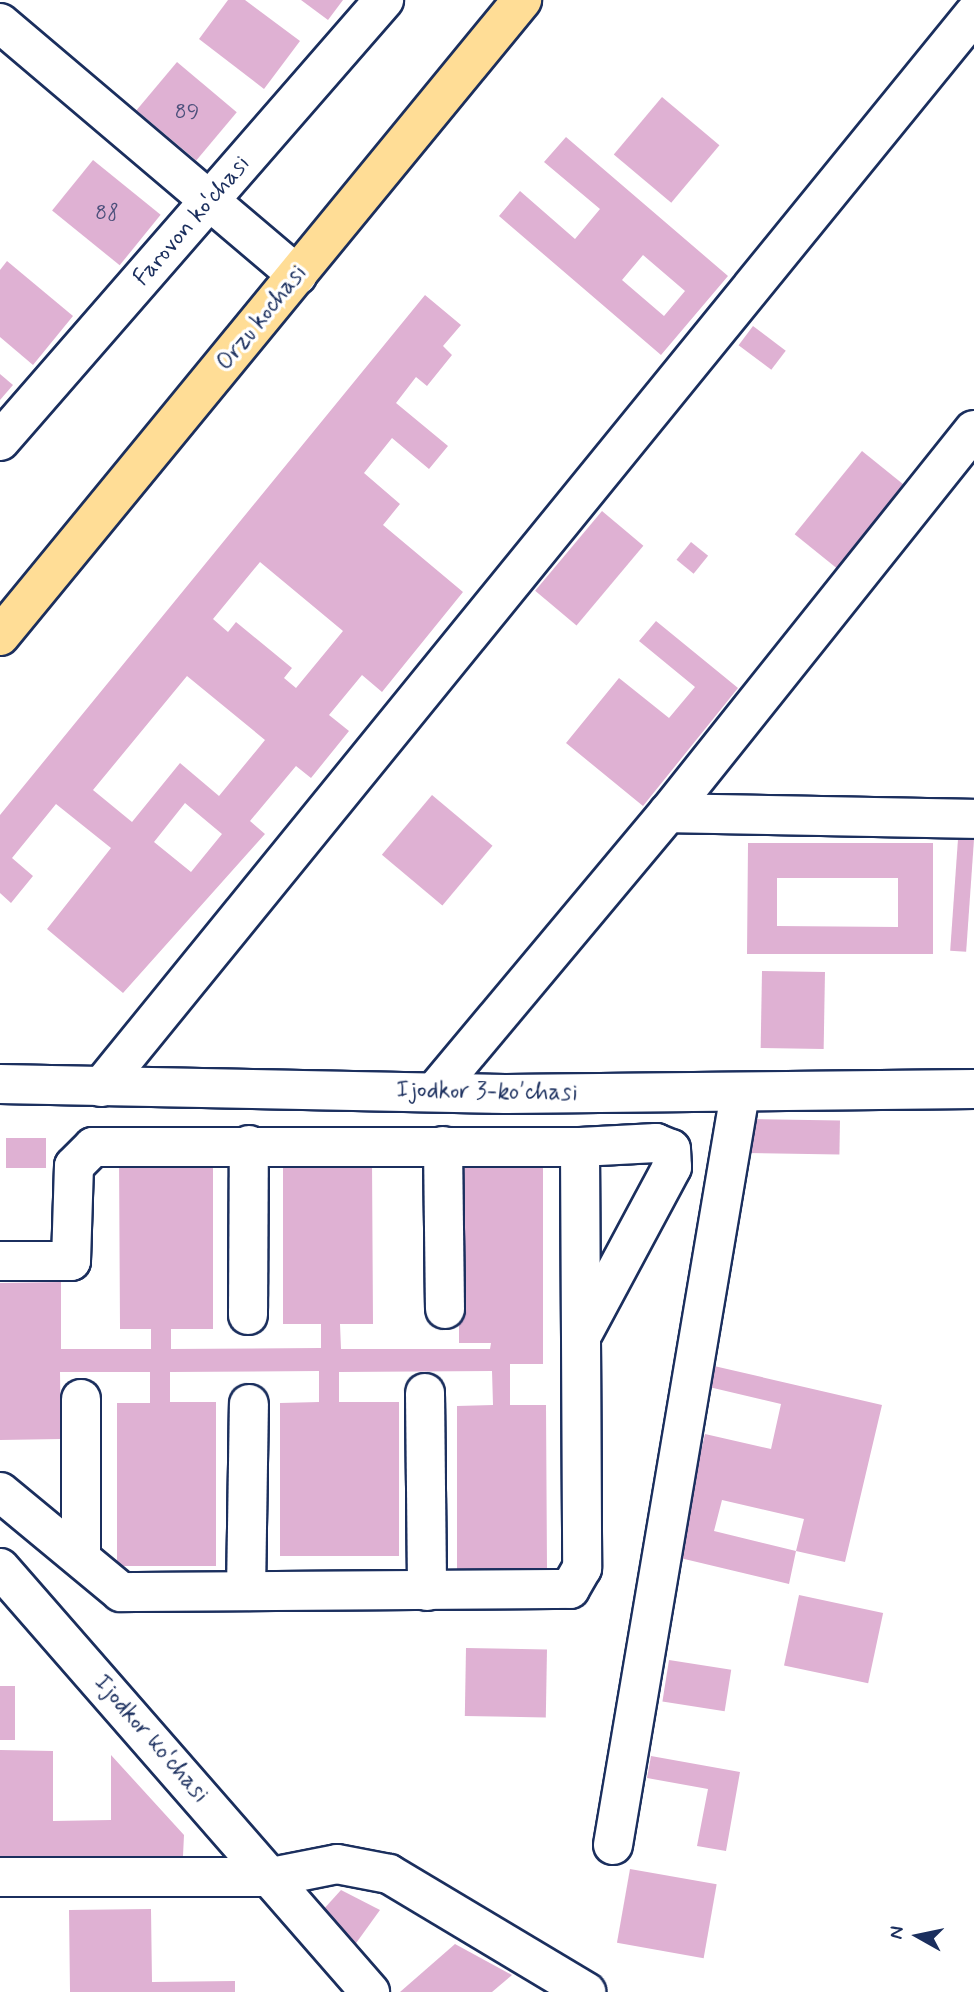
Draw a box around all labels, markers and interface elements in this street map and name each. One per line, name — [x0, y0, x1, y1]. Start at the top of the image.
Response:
house number: 89 — [175, 99, 199, 125]
street label: Farovon koʻchasi — [127, 150, 257, 292]
house number: 88 — [95, 200, 119, 226]
street label: Orzu kochasi — [210, 259, 314, 377]
street label: Ijodkor 3-koʼchasi — [396, 1076, 578, 1108]
street label: Ijodkor koʻchasi — [88, 1669, 214, 1809]
north arrow — [883, 1901, 953, 1971]
text: N — [883, 1924, 910, 1941]

